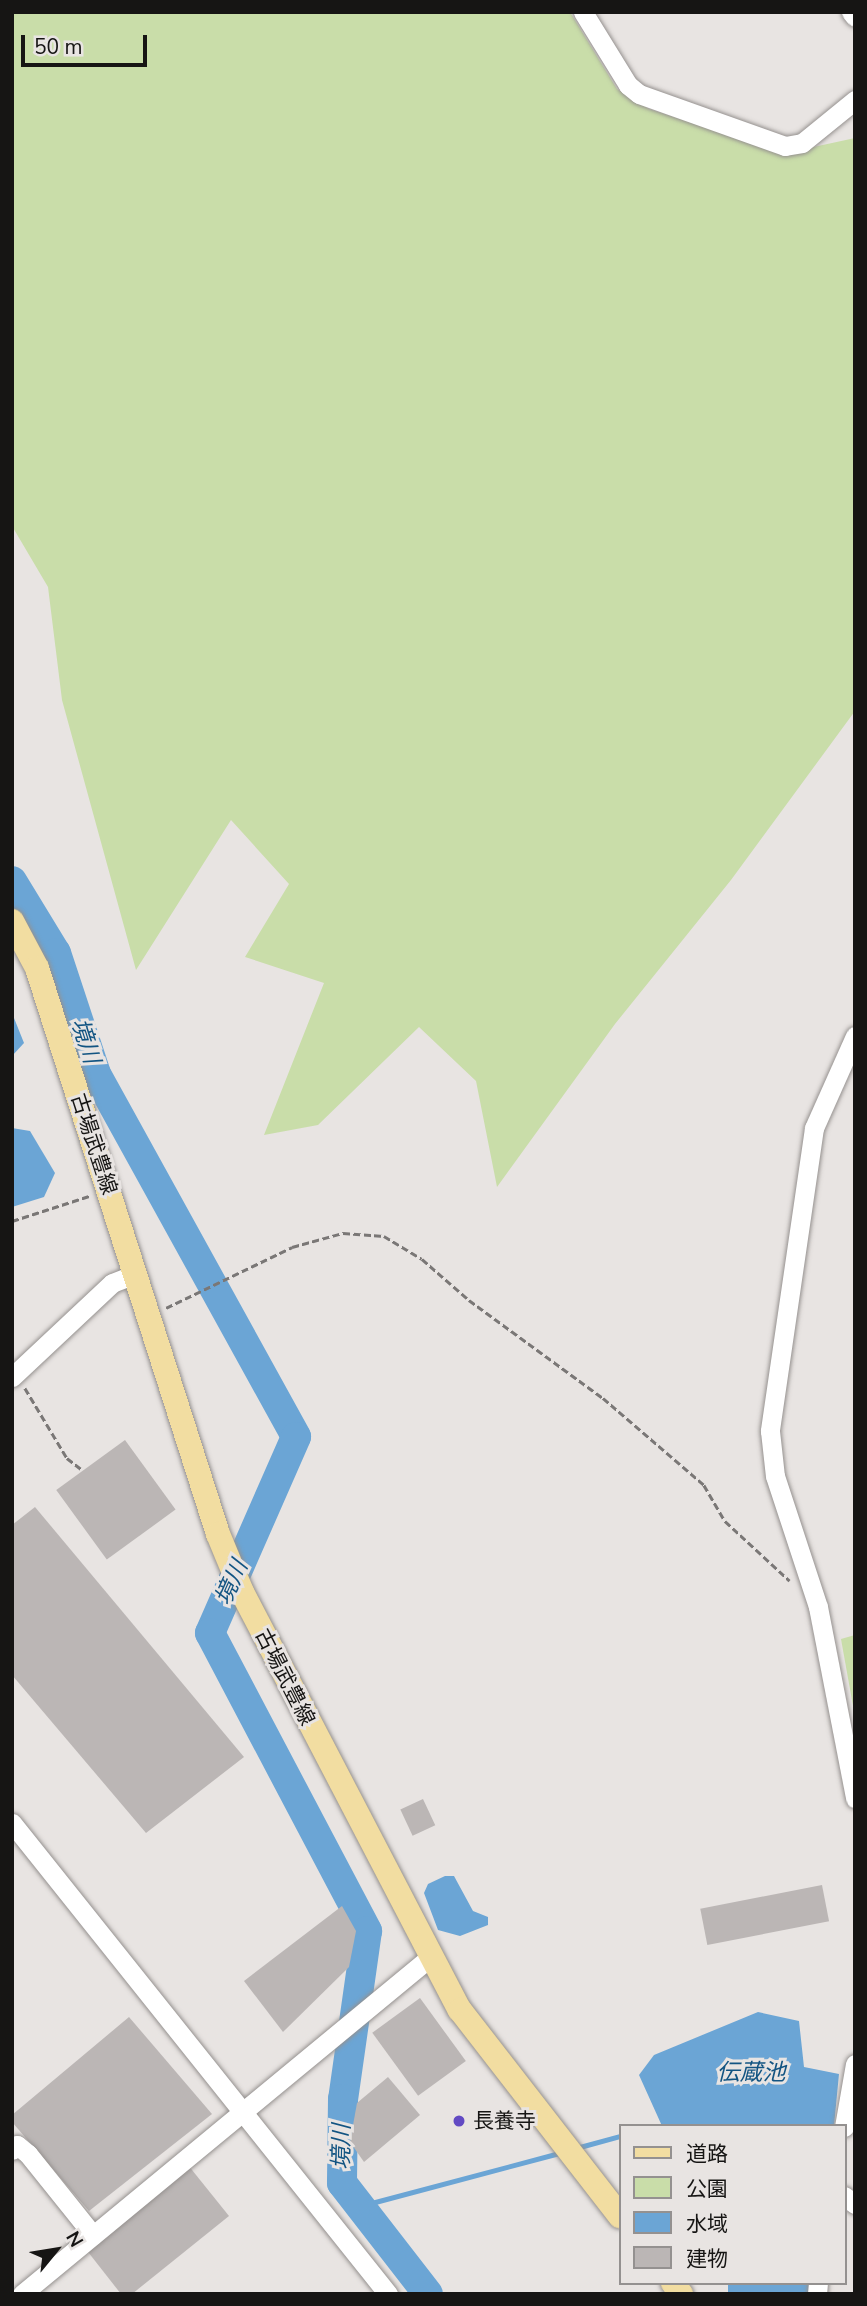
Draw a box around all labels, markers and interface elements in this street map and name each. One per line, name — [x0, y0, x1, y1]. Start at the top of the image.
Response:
scale bar — [24, 21, 150, 65]
text: 50 m — [34, 33, 83, 61]
water label: 境川 — [65, 1015, 105, 1067]
street label: 古場武豊線 — [66, 1090, 122, 1198]
water label: 境川 — [210, 1556, 254, 1610]
street label: 古場武豊線 — [250, 1625, 320, 1729]
water label: 伝蔵池 — [717, 2059, 785, 2087]
place label: 長養寺 — [473, 2108, 536, 2134]
marker: 長養寺 — [451, 2113, 467, 2129]
water label: 境川 — [328, 2124, 356, 2170]
legend — [618, 2124, 846, 2285]
text: 道路 — [686, 2140, 728, 2168]
text: 公園 — [686, 2175, 728, 2203]
text: 水域 — [686, 2210, 728, 2238]
north arrow — [21, 2215, 91, 2285]
text: N — [59, 2227, 89, 2252]
text: 建物 — [686, 2245, 728, 2273]

